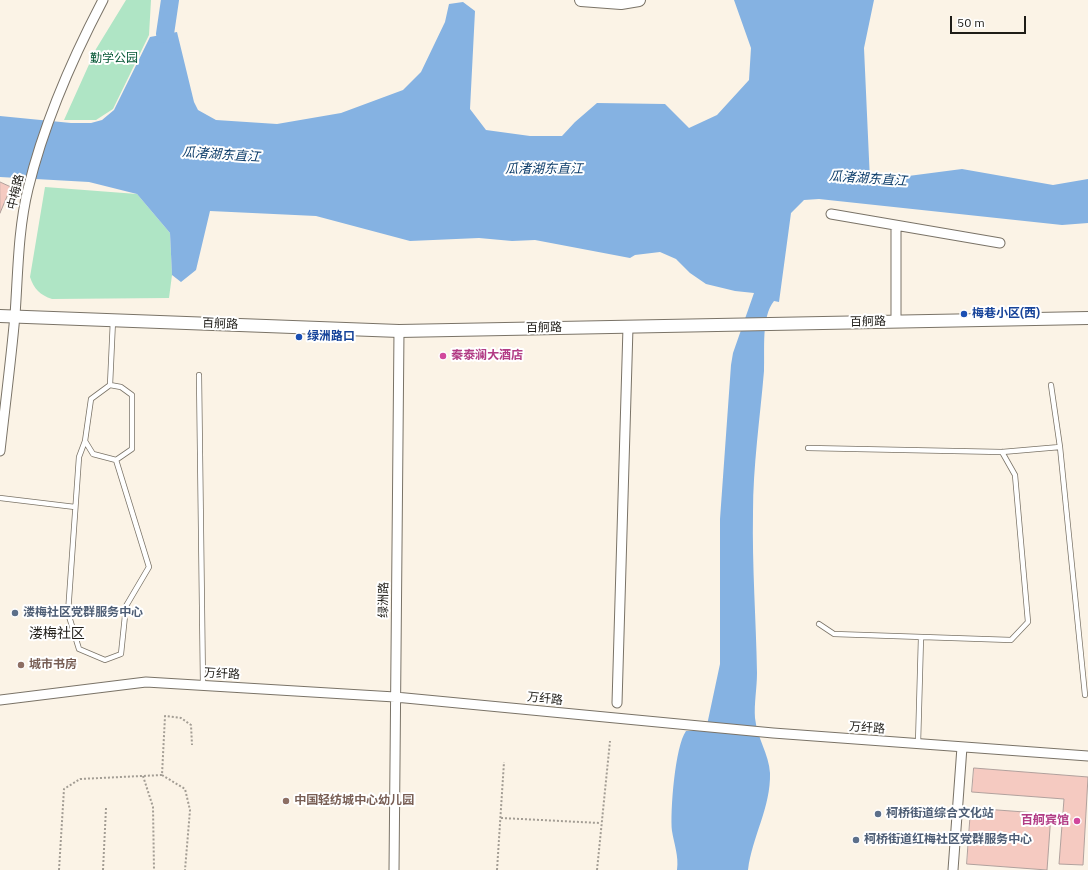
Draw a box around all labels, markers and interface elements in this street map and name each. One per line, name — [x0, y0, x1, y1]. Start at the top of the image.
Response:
scale bar — [952, 8, 1028, 34]
text: 50 m — [957, 15, 985, 30]
park label: 勤学公园 — [90, 52, 138, 66]
water label: 瓜渚湖东直江 — [182, 144, 260, 166]
water label: 瓜渚湖东直江 — [505, 161, 583, 177]
water label: 瓜渚湖东直江 — [829, 168, 907, 190]
street label: 中梅路 — [5, 173, 27, 211]
place label: 梅巷小区(西) — [972, 307, 1040, 321]
marker: 梅巷小区(西) — [959, 309, 969, 319]
street label: 百舸路 — [850, 314, 886, 330]
street label: 百舸路 — [202, 316, 238, 332]
street label: 百舸路 — [526, 320, 562, 336]
place label: 绿洲路口 — [307, 330, 355, 344]
marker: 绿洲路口 — [294, 332, 304, 342]
place label: 秦泰澜大酒店 — [451, 349, 523, 363]
marker: 秦泰澜大酒店 — [438, 351, 448, 361]
street label: 绿洲路 — [376, 582, 392, 618]
place label: 溇梅社区党群服务中心 — [23, 606, 143, 620]
marker: 溇梅社区党群服务中心 — [10, 608, 20, 618]
district label: 溇梅社区 — [29, 626, 85, 642]
place label: 城市书房 — [29, 658, 77, 672]
marker: 城市书房 — [16, 660, 26, 670]
street label: 万纤路 — [204, 666, 240, 682]
street label: 万纤路 — [526, 690, 564, 708]
street label: 万纤路 — [849, 720, 885, 736]
place label: 中国轻纺城中心幼儿园 — [294, 794, 414, 808]
marker: 中国轻纺城中心幼儿园 — [281, 796, 291, 806]
place label: 柯桥街道综合文化站 — [886, 807, 994, 821]
marker: 柯桥街道综合文化站 — [873, 809, 883, 819]
place label: 百舸宾馆 — [1021, 814, 1069, 828]
marker: 百舸宾馆 — [1072, 816, 1082, 826]
place label: 柯桥街道红梅社区党群服务中心 — [864, 833, 1032, 847]
marker: 柯桥街道红梅社区党群服务中心 — [851, 835, 861, 845]

